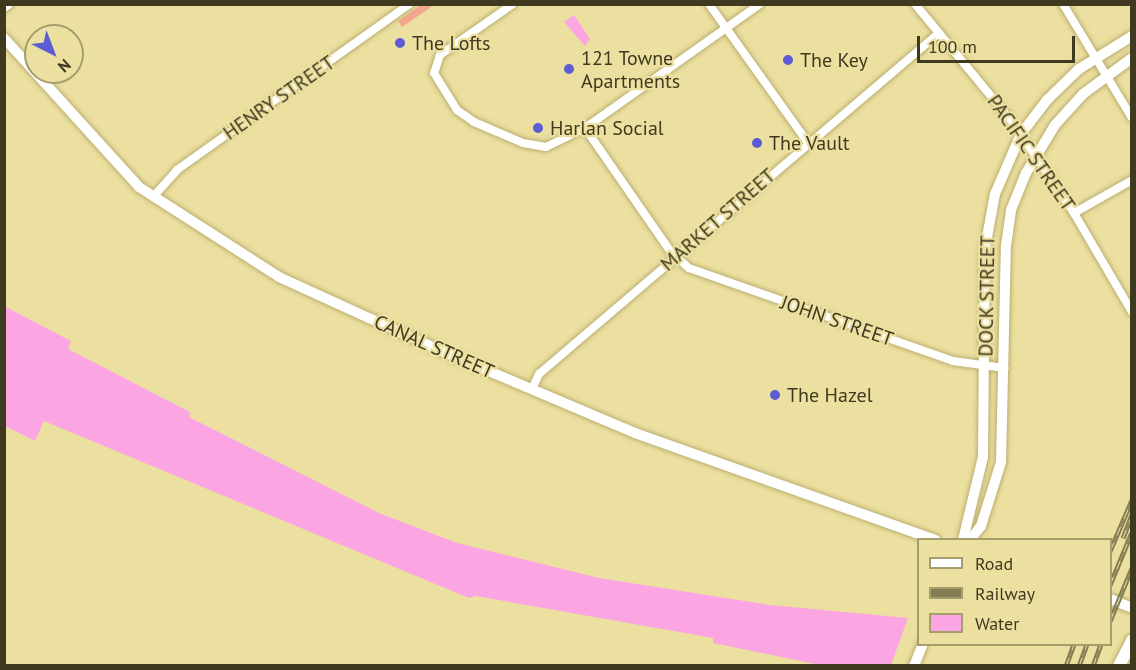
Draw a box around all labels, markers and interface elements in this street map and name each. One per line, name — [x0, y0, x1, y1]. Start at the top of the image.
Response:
north arrow — [24, 24, 84, 84]
scale bar — [920, 24, 1078, 62]
place label: The Lofts — [412, 31, 490, 55]
text: 100 m — [928, 35, 977, 58]
marker: The Lofts — [393, 36, 407, 50]
place label: 121 Towne Apartments — [581, 46, 680, 93]
place label: The Key — [800, 48, 868, 72]
street label: HENRY STREET — [218, 51, 340, 145]
marker: The Key — [781, 53, 795, 67]
text: N — [54, 55, 75, 77]
marker: 121 Towne Apartments — [562, 62, 576, 76]
street label: PACIFIC STREET — [982, 90, 1080, 216]
place label: Harlan Social — [550, 116, 664, 140]
marker: Harlan Social — [531, 121, 545, 135]
place label: The Vault — [769, 131, 850, 155]
marker: The Vault — [750, 136, 764, 150]
street label: MARKET STREET — [655, 163, 781, 277]
street label: DOCK STREET — [974, 235, 1000, 357]
street label: JOHN STREET — [777, 290, 897, 352]
street label: CANAL STREET — [370, 310, 498, 384]
place label: The Hazel — [787, 383, 873, 407]
marker: The Hazel — [768, 388, 782, 402]
legend — [917, 538, 1112, 646]
text: Road — [975, 552, 1013, 575]
text: Railway — [975, 582, 1035, 605]
text: Water — [975, 612, 1019, 635]

